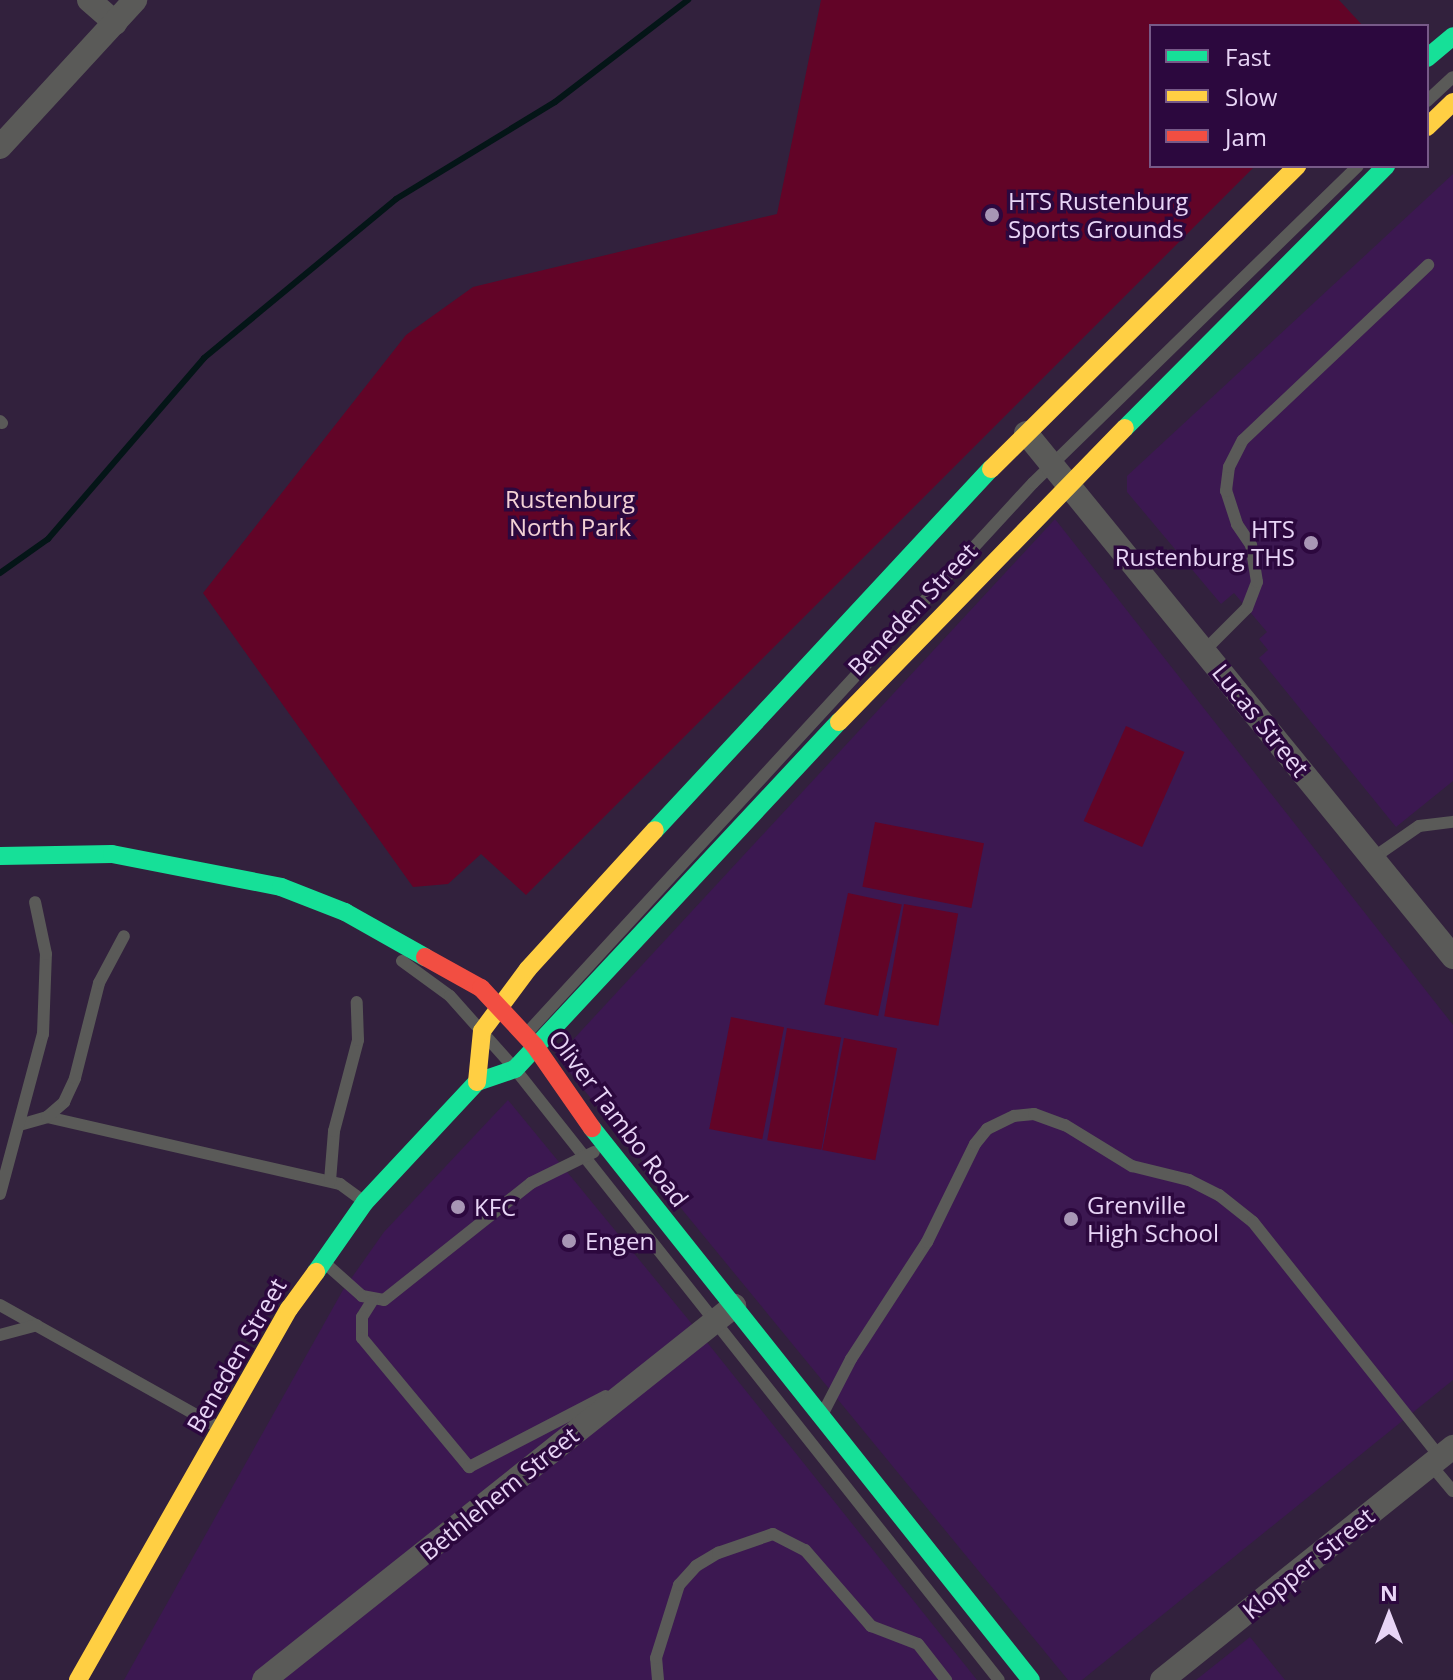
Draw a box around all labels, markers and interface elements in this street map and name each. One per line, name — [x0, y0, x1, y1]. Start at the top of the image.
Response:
legend — [1149, 24, 1429, 168]
text: Fast — [1225, 40, 1271, 73]
text: Slow — [1225, 80, 1277, 113]
text: Jam — [1225, 120, 1267, 153]
place label: HTS Rustenburg Sports Grounds — [1008, 187, 1188, 243]
marker: HTS Rustenburg Sports Grounds — [983, 206, 1001, 224]
park label: Rustenburg North Park — [505, 485, 635, 541]
place label: HTS Rustenburg THS — [1115, 515, 1295, 571]
marker: HTS Rustenburg THS — [1302, 534, 1320, 552]
street label: Beneden Street — [841, 537, 983, 681]
street label: Lucas Street — [1207, 658, 1315, 782]
street label: Oliver Tambo Road — [543, 1024, 695, 1212]
place label: Grenville High School — [1087, 1191, 1219, 1247]
place label: KFC — [474, 1193, 516, 1221]
marker: KFC — [449, 1198, 467, 1216]
marker: Grenville High School — [1062, 1210, 1080, 1228]
place label: Engen — [585, 1227, 654, 1255]
marker: Engen — [560, 1232, 578, 1250]
street label: Beneden Street — [180, 1273, 292, 1437]
street label: Bethlehem Street — [414, 1420, 584, 1566]
street label: Klopper Street — [1236, 1501, 1380, 1625]
north arrow — [1349, 1576, 1429, 1656]
text: N — [1380, 1577, 1398, 1607]

